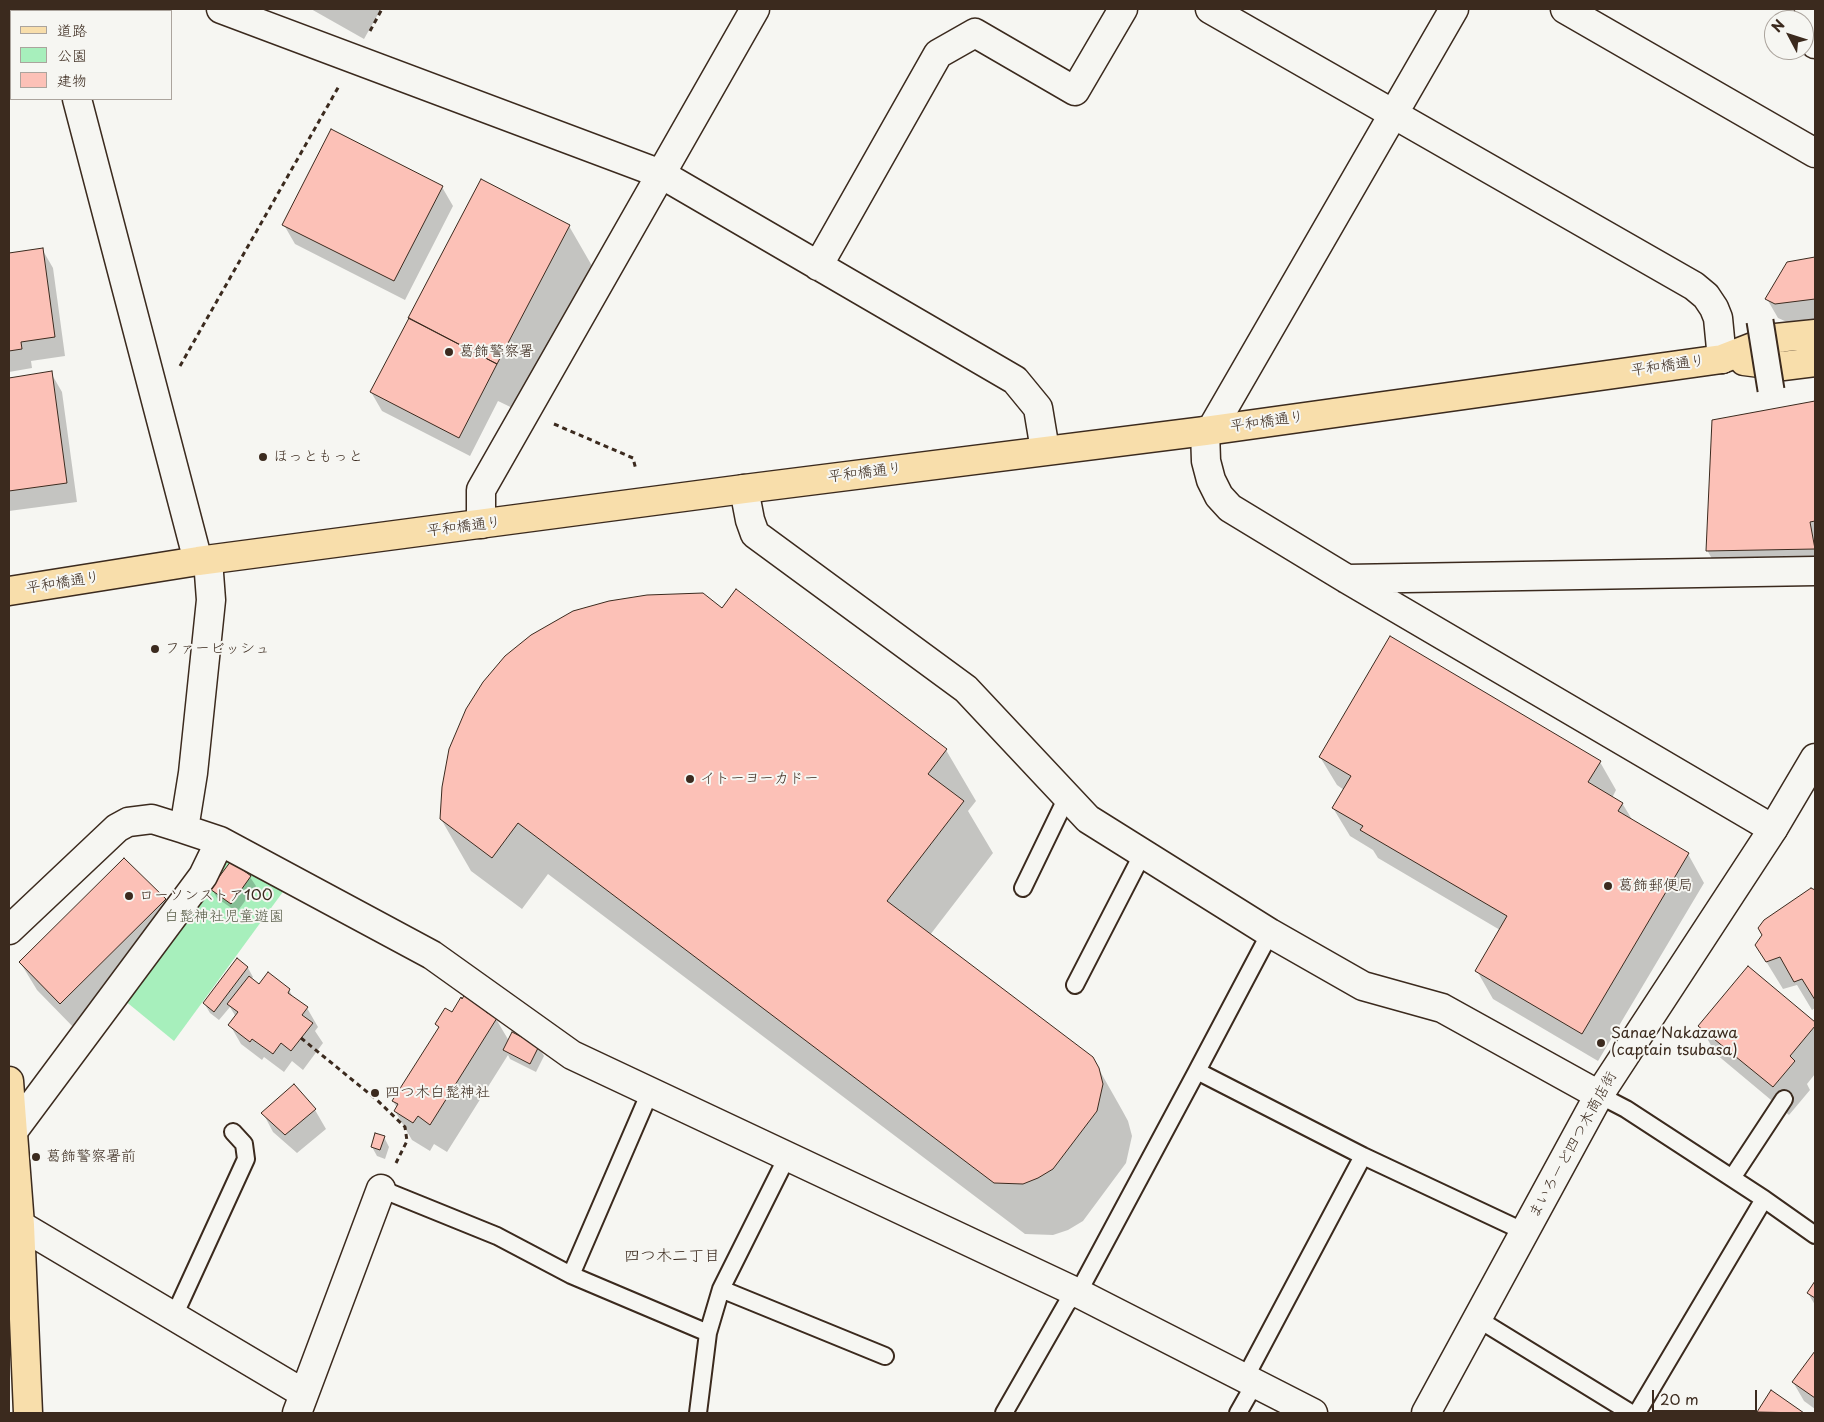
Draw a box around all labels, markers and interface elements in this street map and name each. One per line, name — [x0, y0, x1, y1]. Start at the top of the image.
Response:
legend — [10, 10, 172, 100]
north arrow — [1764, 10, 1814, 60]
text: N — [1766, 15, 1790, 37]
text: 道路 — [57, 18, 87, 41]
text: 公園 — [57, 43, 87, 66]
text: 建物 — [57, 68, 87, 91]
place label: 葛飾警察署 — [459, 343, 534, 361]
marker: 葛飾警察署 — [443, 346, 455, 358]
street label: 平和橋通り — [1630, 352, 1706, 380]
street label: 平和橋通り — [1229, 408, 1305, 436]
place label: ほっともっと — [273, 448, 363, 466]
marker: ほっともっと — [257, 451, 269, 463]
street label: 平和橋通り — [827, 459, 903, 487]
street label: 平和橋通り — [426, 513, 502, 541]
street label: 平和橋通り — [25, 568, 101, 598]
place label: ファービッシュ — [165, 640, 270, 658]
marker: ファービッシュ — [149, 643, 161, 655]
place label: イトーヨーカドー — [700, 770, 819, 788]
marker: イトーヨーカドー — [684, 773, 696, 785]
place label: 葛飾郵便局 — [1618, 877, 1693, 895]
marker: 葛飾郵便局 — [1602, 880, 1614, 892]
place label: ローソンストア100 — [139, 887, 273, 905]
marker: ローソンストア100 — [123, 890, 135, 902]
park label: 白髭神社児童遊園 — [164, 908, 284, 926]
place label: Sanae Nakazawa (captain tsubasa) — [1611, 1025, 1738, 1060]
marker: Sanae Nakazawa (captain tsubasa) — [1595, 1037, 1607, 1049]
street label: まいろーど四つ木商店街 — [1525, 1069, 1621, 1221]
place label: 四つ木白髭神社 — [385, 1084, 490, 1102]
marker: 四つ木白髭神社 — [369, 1087, 381, 1099]
place label: 葛飾警察署前 — [46, 1148, 136, 1166]
marker: 葛飾警察署前 — [30, 1151, 42, 1163]
district label: 四つ木二丁目 — [624, 1247, 720, 1267]
scale bar — [1654, 1380, 1759, 1412]
text: 20 m — [1660, 1387, 1699, 1410]

